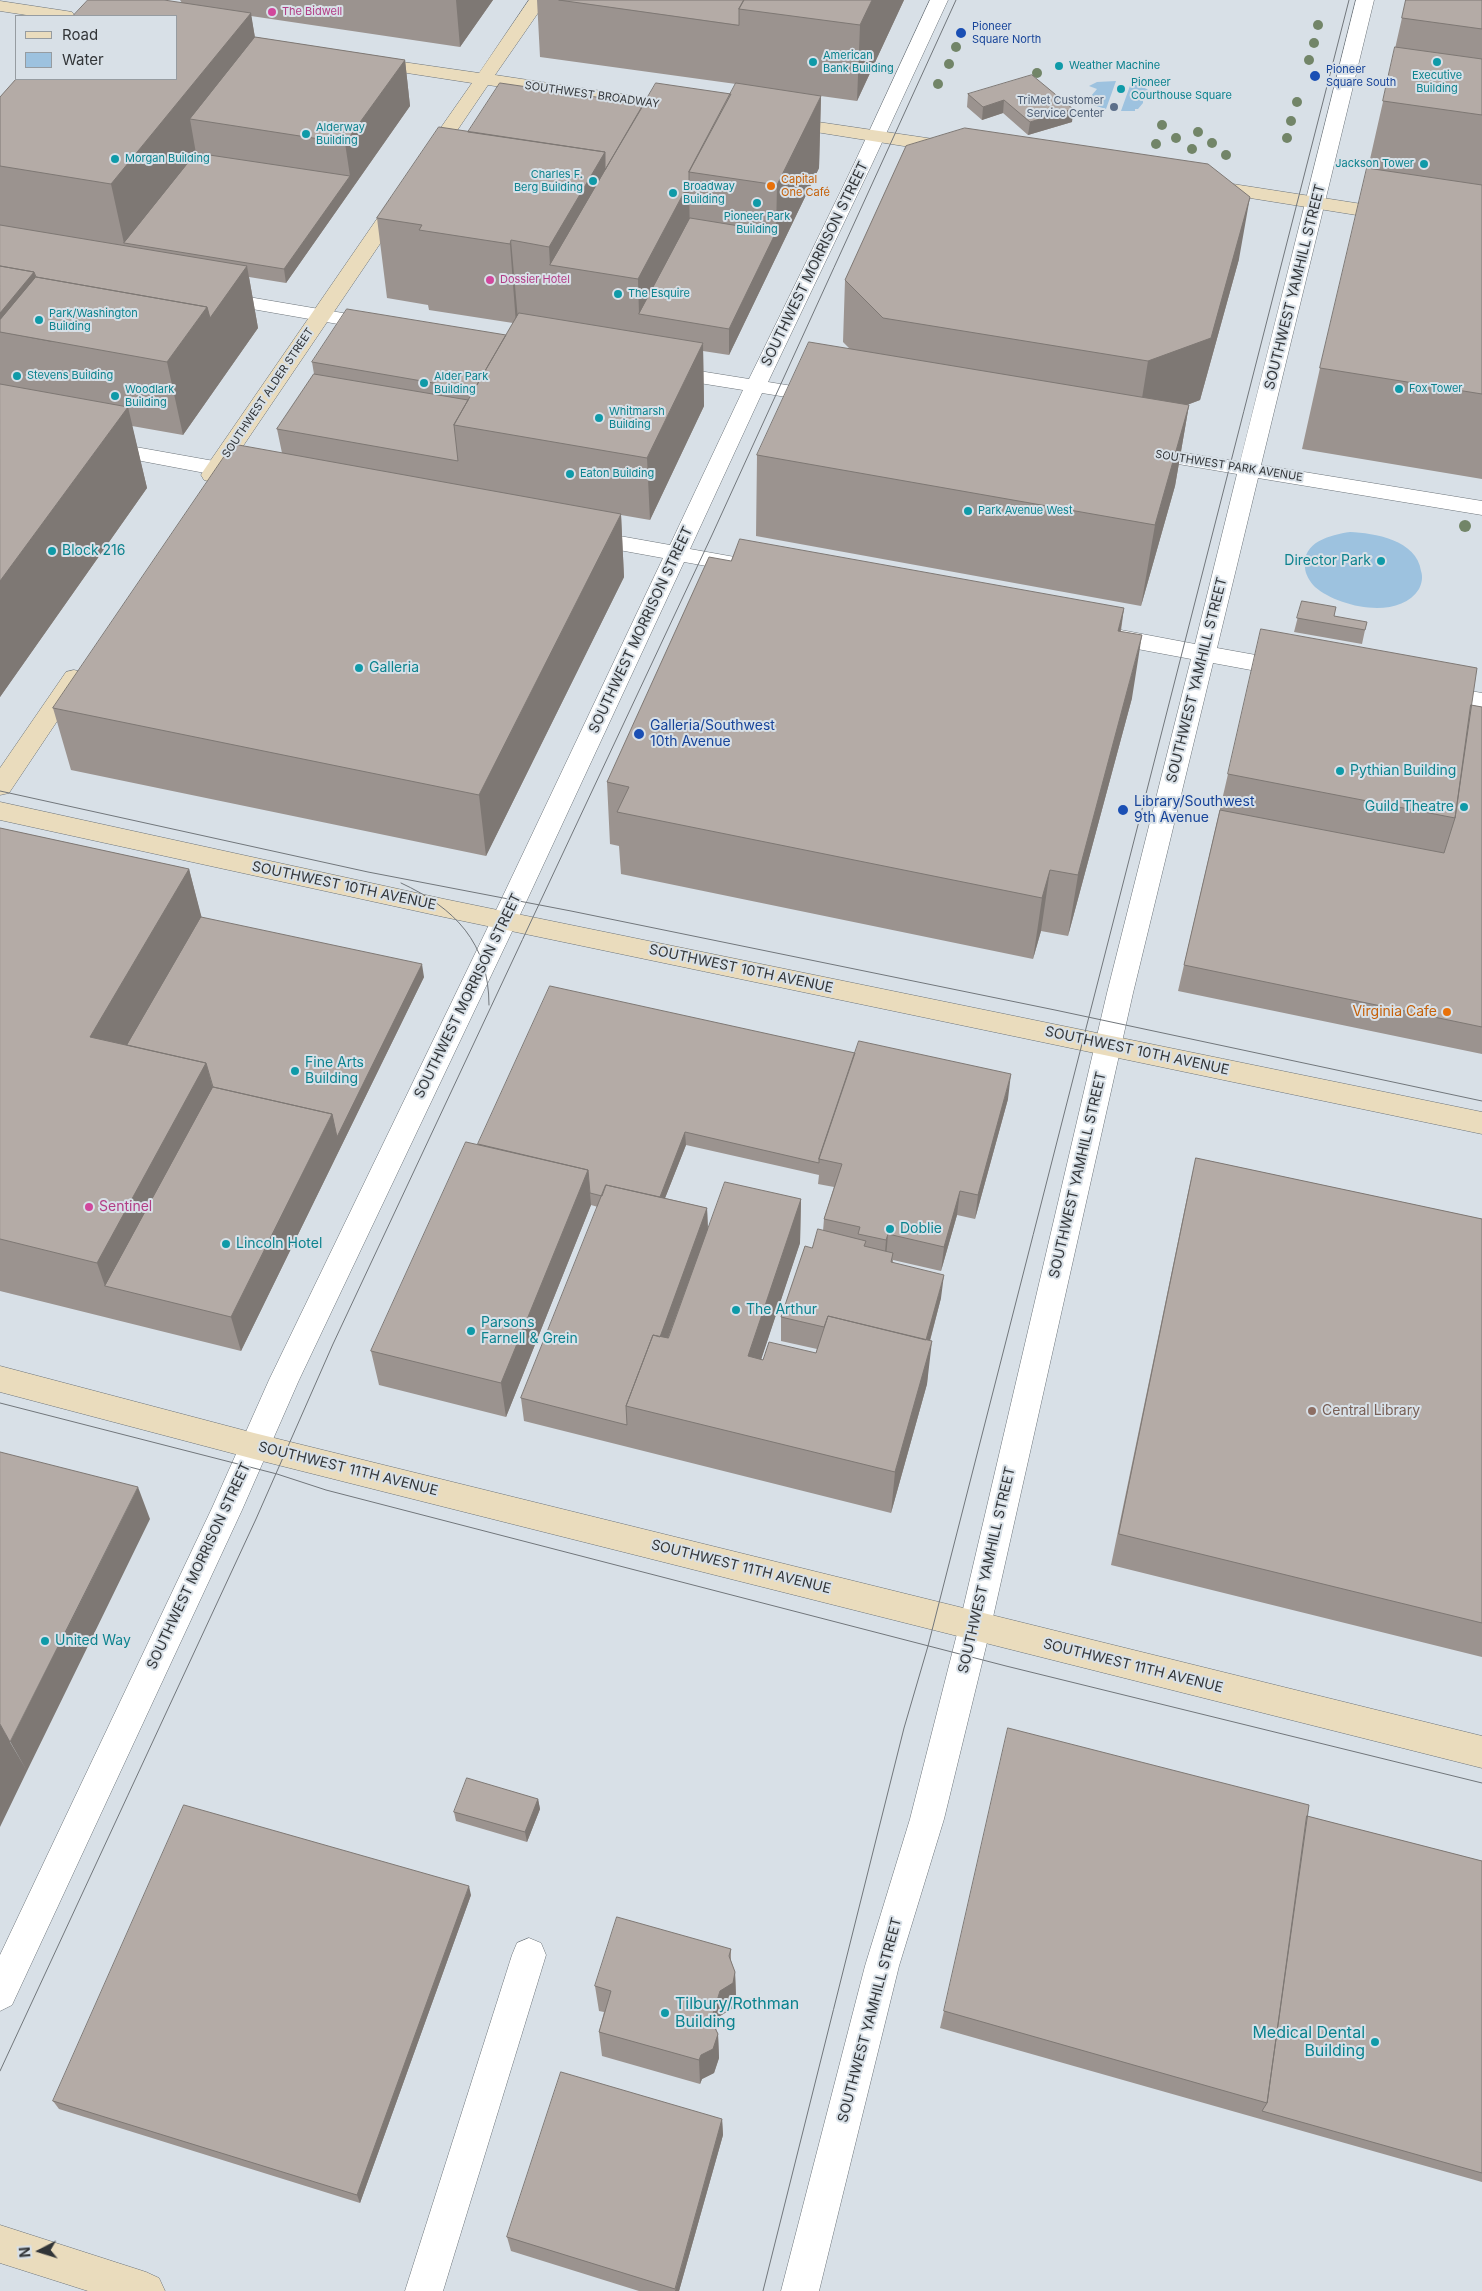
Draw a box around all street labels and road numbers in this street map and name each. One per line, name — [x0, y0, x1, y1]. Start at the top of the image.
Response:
street label: SOUTHWEST BROADWAY — [524, 79, 660, 111]
street label: SOUTHWEST MORRISON STREET — [758, 159, 872, 369]
street label: SOUTHWEST YAMHILL STREET — [1261, 182, 1329, 392]
street label: SOUTHWEST ALDER STREET — [220, 326, 316, 460]
street label: SOUTHWEST PARK AVENUE — [1154, 448, 1304, 484]
street label: SOUTHWEST MORRISON STREET — [586, 524, 696, 736]
street label: SOUTHWEST YAMHILL STREET — [1163, 575, 1231, 785]
street label: SOUTHWEST 10TH AVENUE — [250, 858, 438, 914]
street label: SOUTHWEST MORRISON STREET — [411, 891, 525, 1101]
street label: SOUTHWEST 10TH AVENUE — [647, 941, 835, 997]
street label: SOUTHWEST 10TH AVENUE — [1043, 1023, 1231, 1079]
street label: SOUTHWEST YAMHILL STREET — [1046, 1070, 1110, 1280]
street label: SOUTHWEST 11TH AVENUE — [256, 1439, 440, 1499]
street label: SOUTHWEST MORRISON STREET — [144, 1460, 254, 1672]
street label: SOUTHWEST YAMHILL STREET — [955, 1465, 1019, 1675]
street label: SOUTHWEST 11TH AVENUE — [649, 1537, 833, 1597]
street label: SOUTHWEST 11TH AVENUE — [1041, 1636, 1225, 1696]
street label: SOUTHWEST YAMHILL STREET — [835, 1916, 905, 2124]

